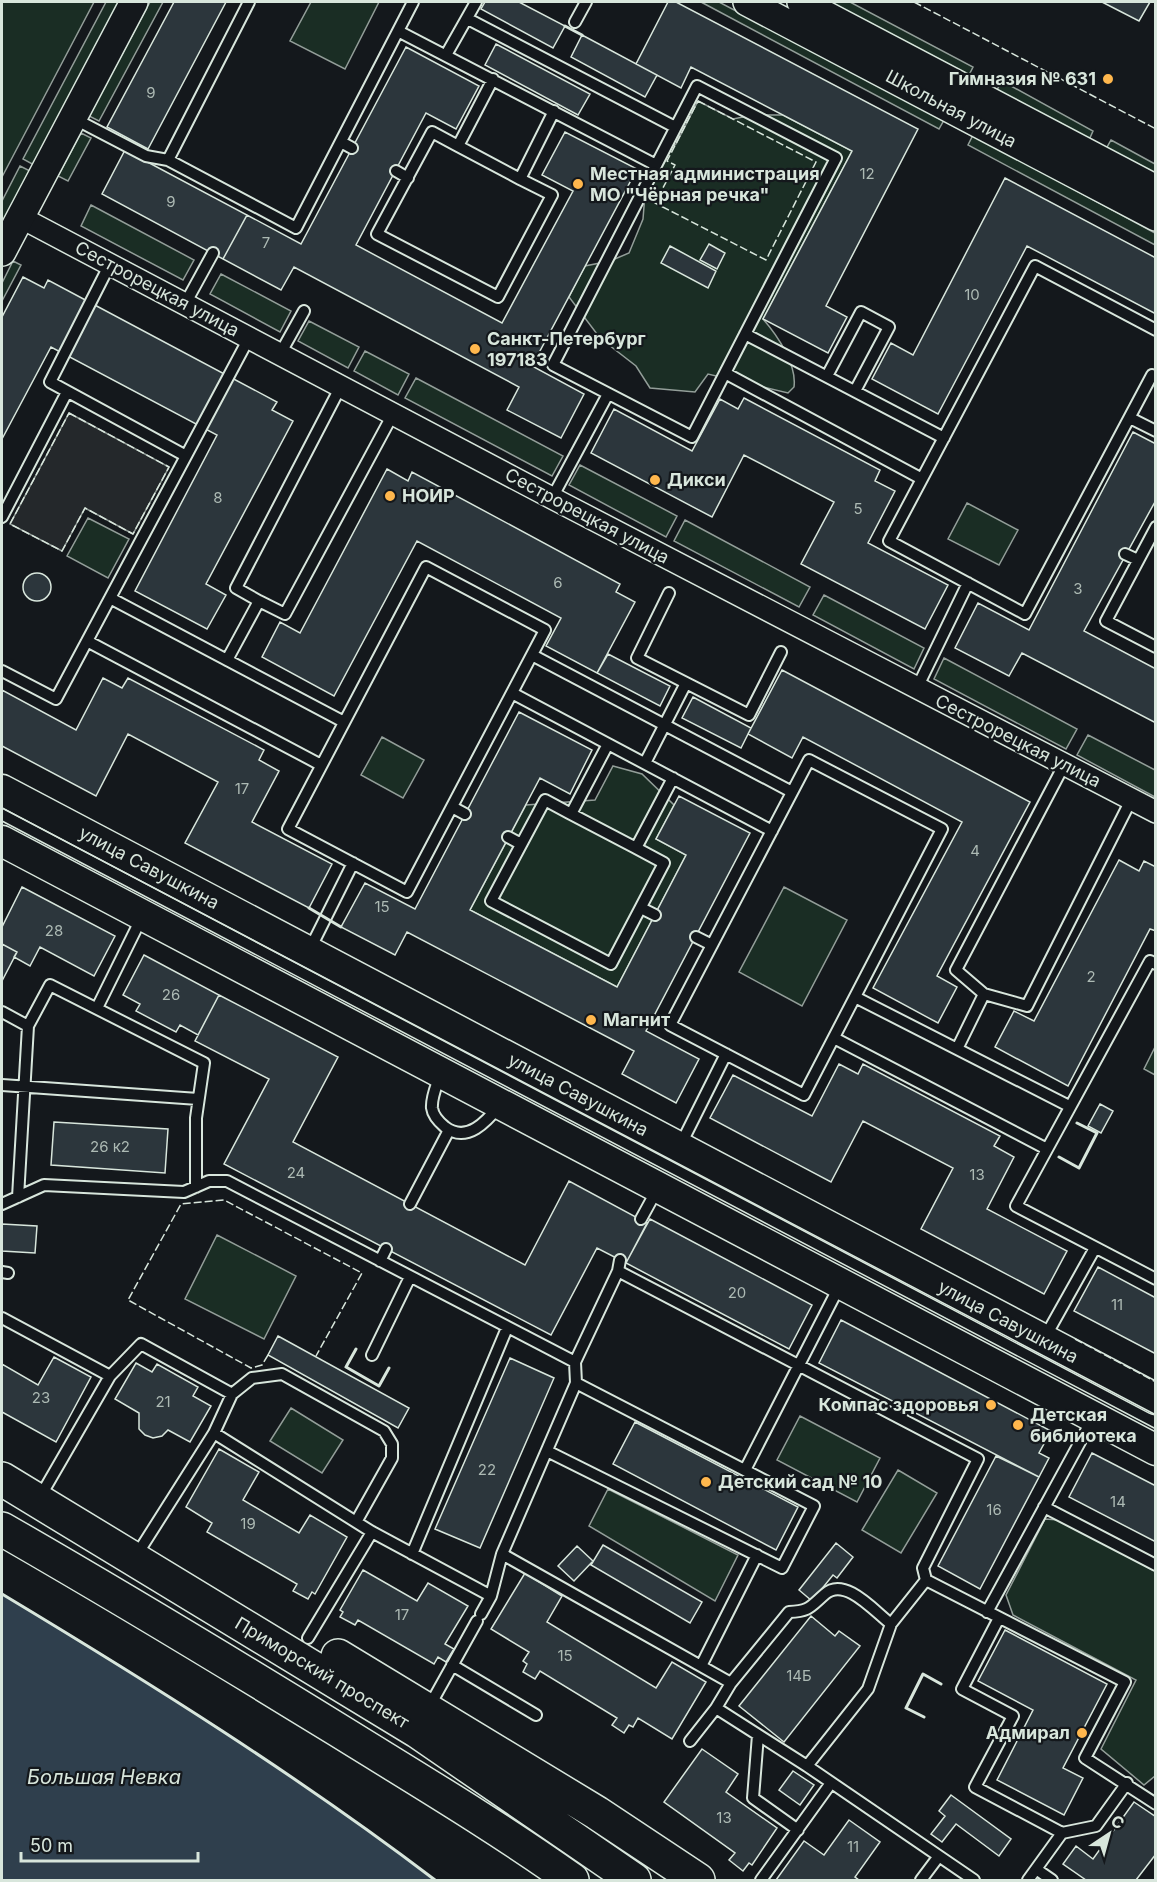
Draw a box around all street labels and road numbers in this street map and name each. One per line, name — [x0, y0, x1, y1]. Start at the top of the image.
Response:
street label: Школьная улица — [882, 65, 1020, 152]
street label: Сестрорецкая улица — [72, 236, 243, 341]
street label: Сестрорецкая улица — [502, 463, 673, 568]
street label: Сестрорецкая улица — [932, 690, 1104, 791]
street label: улица Савушкина — [76, 822, 223, 913]
street label: улица Савушкина — [505, 1049, 652, 1140]
street label: улица Савушкина — [935, 1276, 1082, 1367]
street label: Приморский проспект — [232, 1612, 413, 1733]

